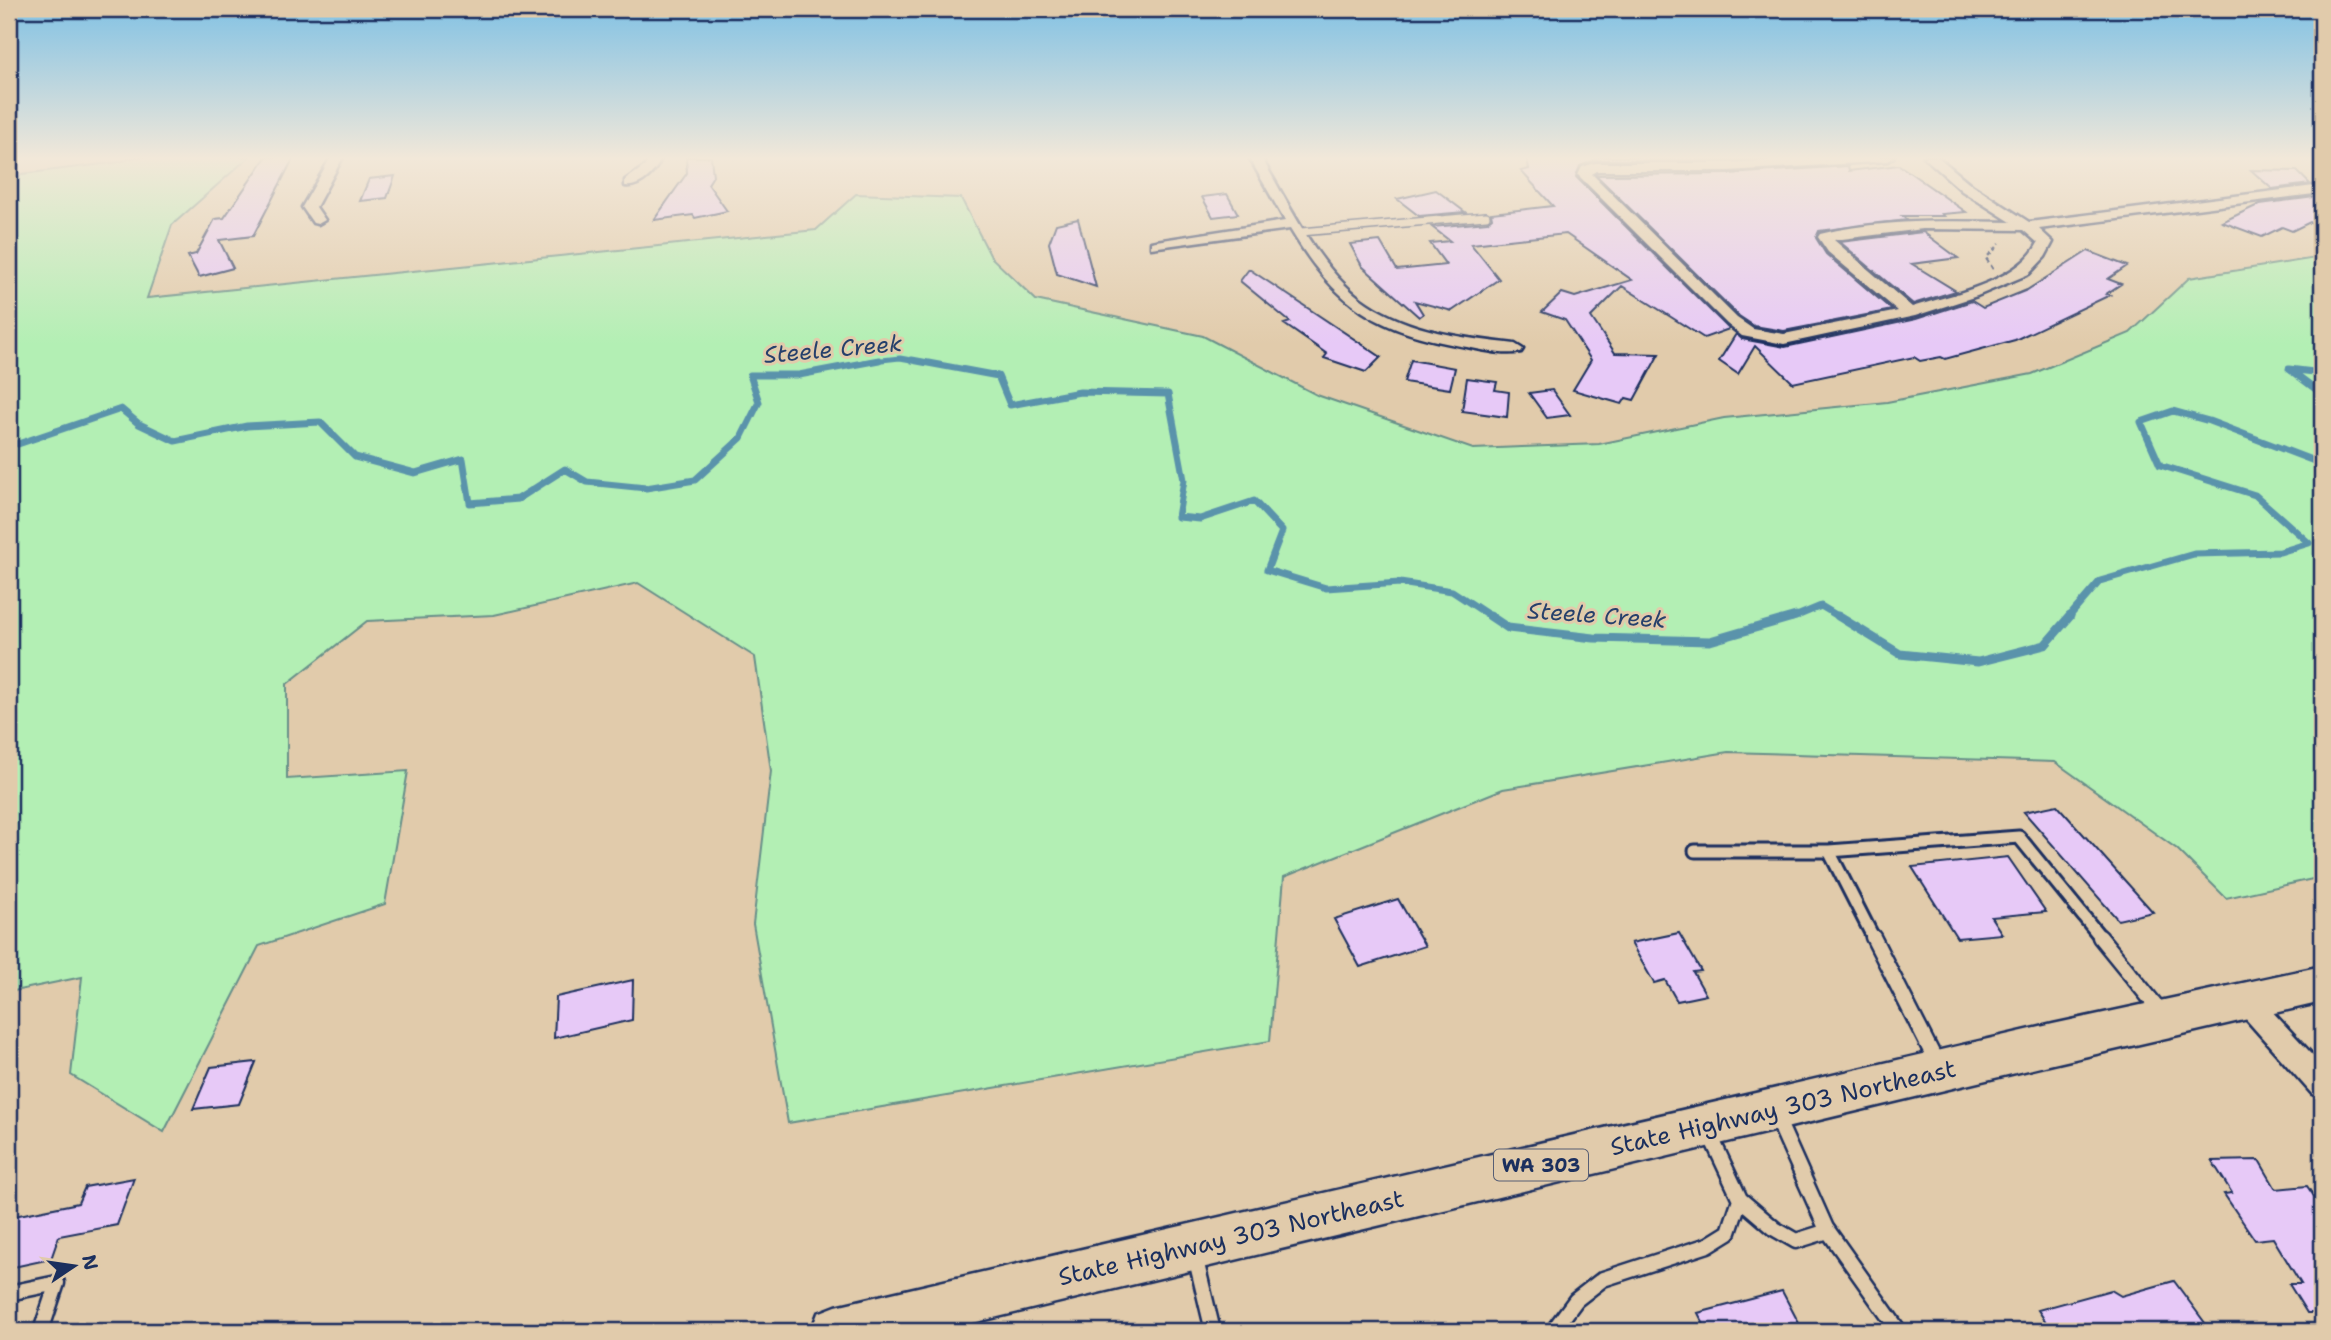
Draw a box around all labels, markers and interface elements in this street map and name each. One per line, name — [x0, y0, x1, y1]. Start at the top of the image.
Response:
water label: Steele Creek — [762, 328, 904, 370]
water label: Steele Creek — [1527, 595, 1667, 635]
street label: State Highway 303 Northeast — [1607, 1053, 1959, 1163]
road number: WA 303 — [1494, 1149, 1588, 1180]
street label: State Highway 303 Northeast — [1055, 1183, 1407, 1293]
north arrow — [38, 1232, 108, 1302]
text: N — [76, 1252, 104, 1272]

